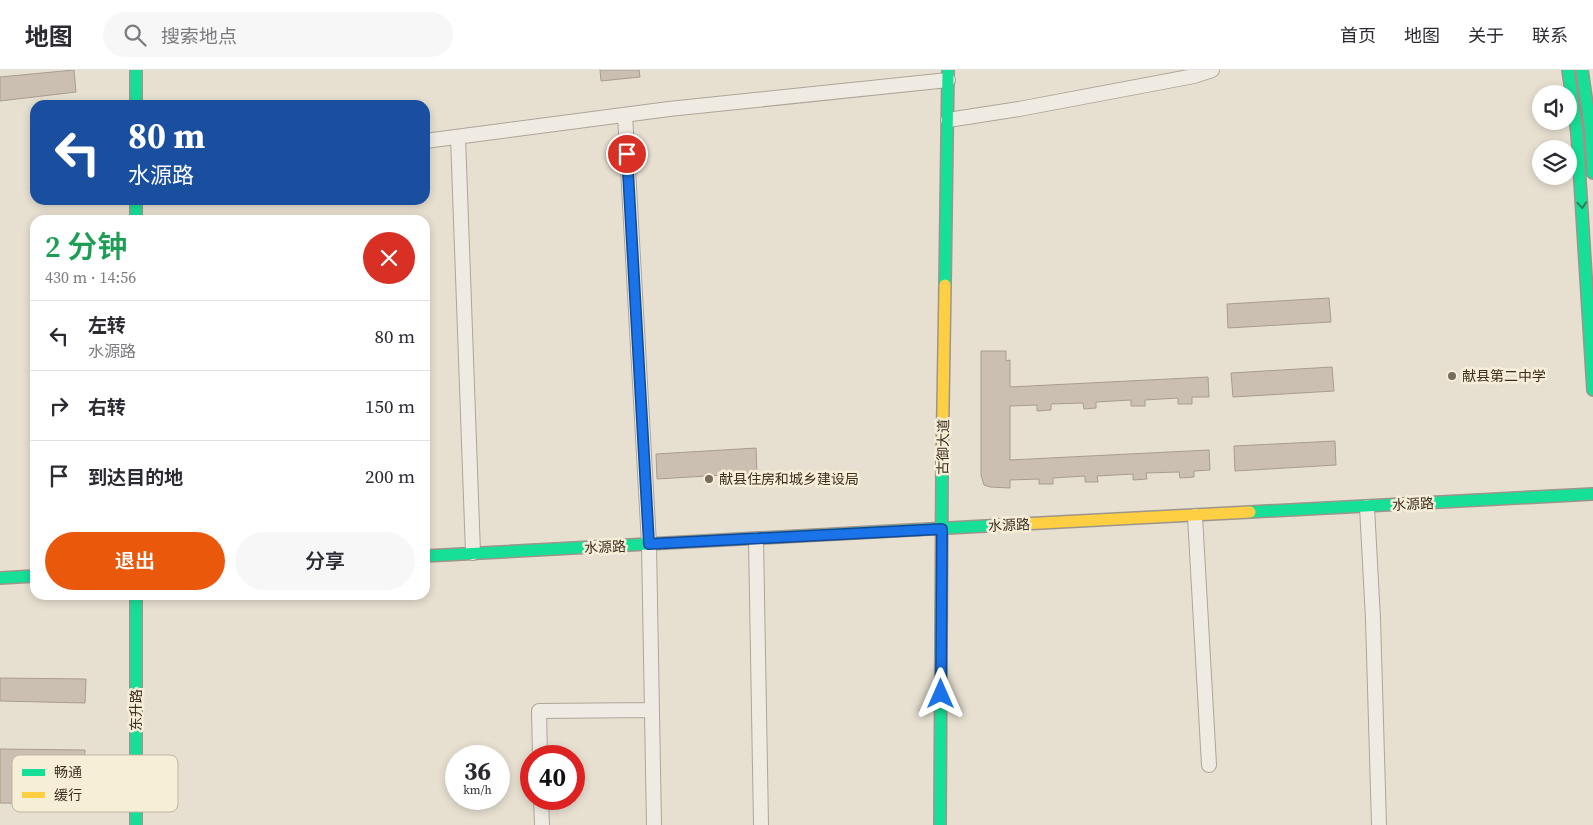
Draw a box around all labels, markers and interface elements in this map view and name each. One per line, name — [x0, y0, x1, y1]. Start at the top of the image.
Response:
search box — [103, 12, 453, 57]
text: 地图 — [25, 20, 73, 53]
icon: search — [121, 21, 149, 49]
text: 搜索地点 — [161, 23, 237, 49]
text: 首页 — [1340, 23, 1376, 48]
text: 地图 — [1404, 23, 1440, 48]
text: 关于 — [1468, 23, 1504, 48]
text: 联系 — [1532, 23, 1568, 48]
map controls — [1532, 85, 1577, 185]
button: sound — [1532, 85, 1577, 130]
text: 80 m — [128, 112, 205, 160]
icon: left — [45, 120, 110, 185]
pin — [606, 133, 648, 175]
icon: arrive — [613, 140, 641, 168]
button: layers — [1532, 140, 1577, 185]
text: 水源路 — [128, 160, 194, 190]
one-way arrow — [1576, 202, 1587, 210]
text: 2 分钟 — [45, 226, 127, 267]
button: close — [363, 232, 415, 284]
text: 430 m · 14:56 — [45, 266, 136, 288]
text: 左转 — [88, 312, 126, 338]
icon: left — [45, 322, 73, 350]
text: 80 m — [374, 323, 415, 349]
text: 水源路 — [88, 340, 136, 362]
place label: 献县第二中学 — [1462, 366, 1546, 386]
marker: 献县第二中学 — [1446, 370, 1458, 382]
icon: right — [45, 392, 73, 420]
text: 150 m — [365, 393, 415, 419]
text: 右转 — [88, 394, 126, 420]
street label: 古御大道 — [933, 419, 953, 475]
icon: arrive — [45, 462, 73, 490]
text: 200 m — [365, 463, 415, 489]
text: 到达目的地 — [88, 464, 183, 490]
place label: 献县住房和城乡建设局 — [719, 469, 859, 489]
marker: 献县住房和城乡建设局 — [703, 473, 715, 485]
street label: 水源路 — [1392, 493, 1434, 515]
street label: 水源路 — [988, 514, 1030, 536]
button: 退出 — [45, 532, 225, 590]
button: 分享 — [235, 532, 415, 590]
street label: 水源路 — [584, 536, 626, 558]
position arrow — [914, 667, 966, 719]
street label: 东升路 — [126, 689, 146, 731]
speed limit sign: 40 — [520, 745, 585, 810]
text: 36 — [464, 754, 491, 788]
legend — [12, 755, 178, 812]
text: 畅通 — [54, 762, 82, 782]
text: km/h — [463, 782, 492, 798]
text: 缓行 — [54, 785, 82, 805]

